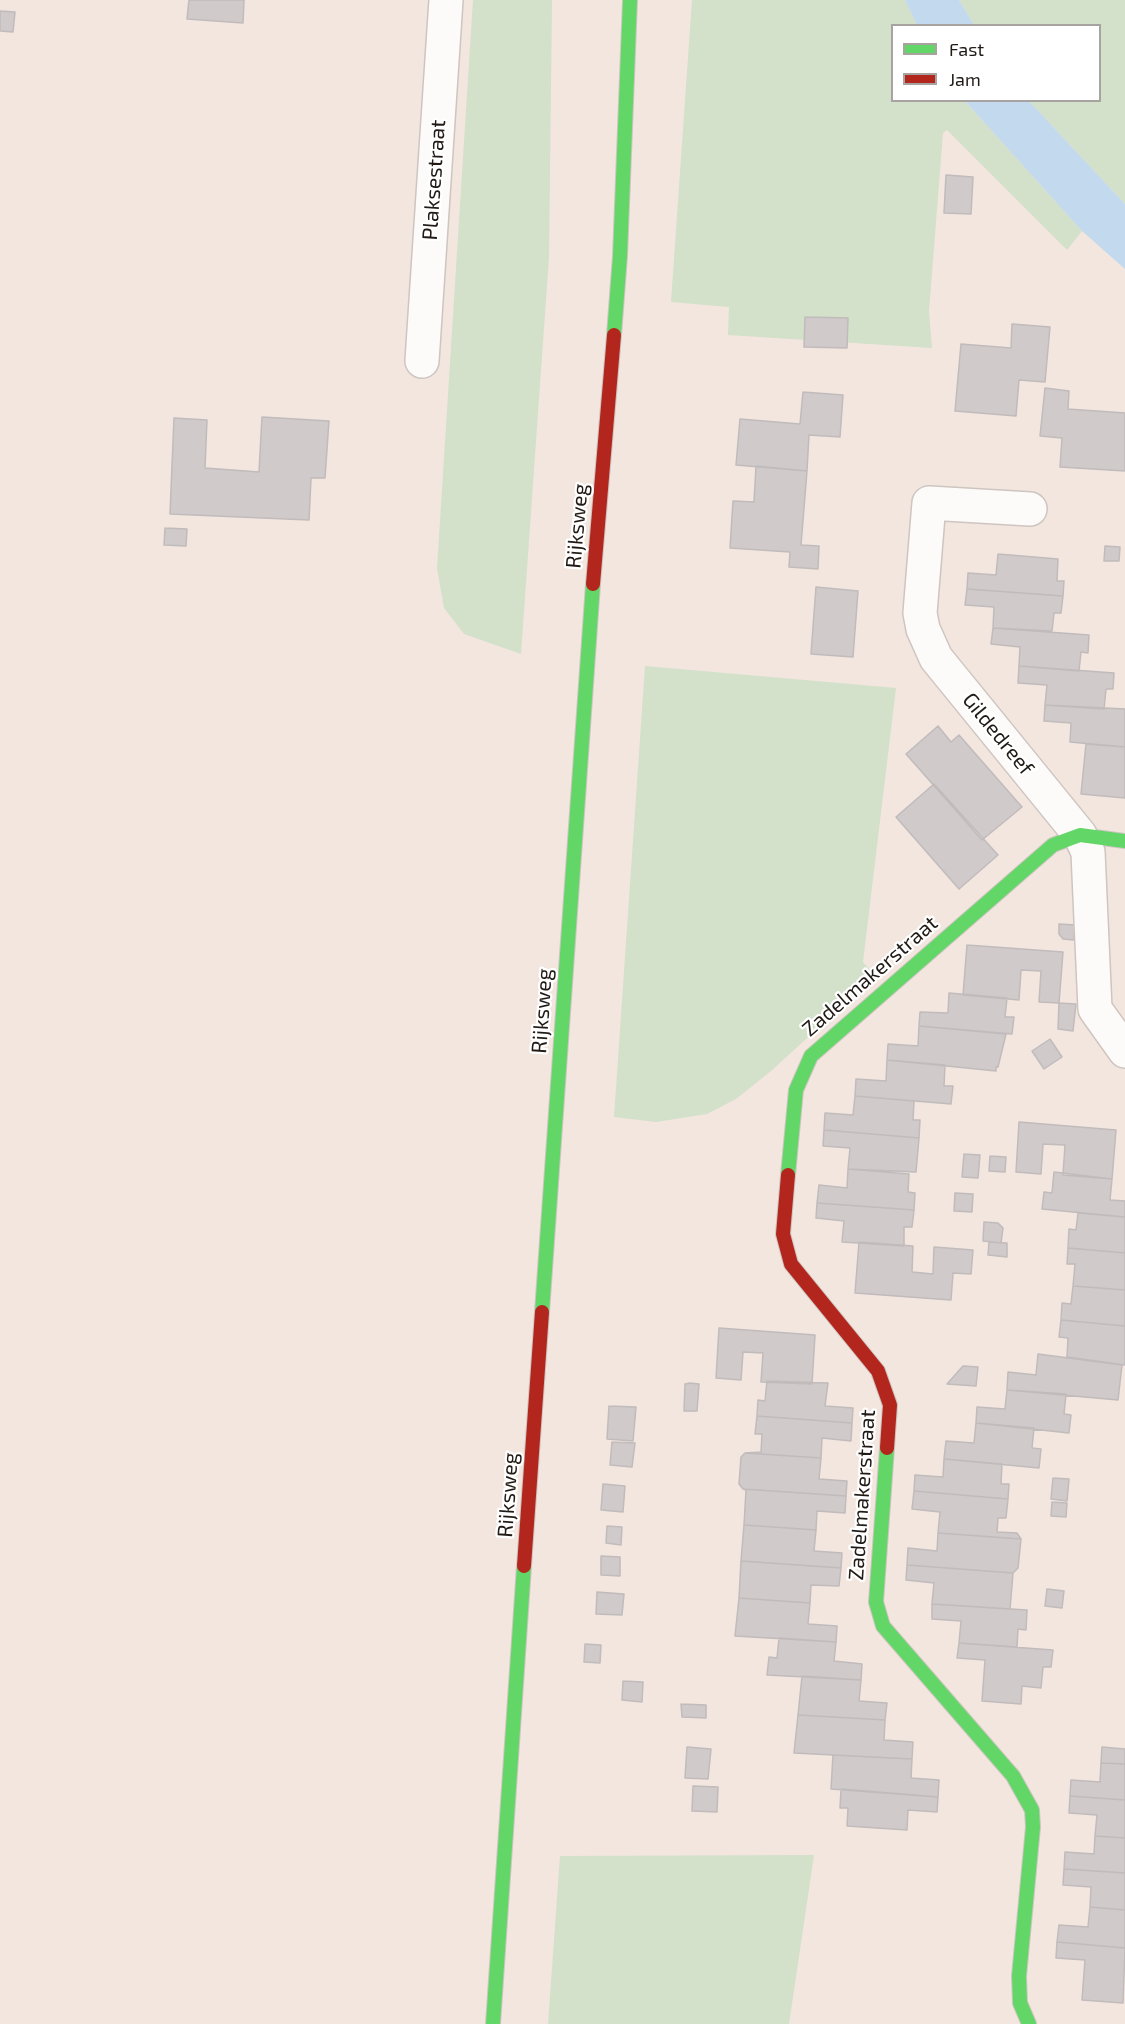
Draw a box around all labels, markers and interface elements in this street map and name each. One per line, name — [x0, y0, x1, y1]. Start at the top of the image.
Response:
legend — [891, 24, 1101, 102]
text: Fast — [949, 38, 984, 60]
text: Jam — [949, 68, 981, 90]
street label: Plaksestraat — [417, 119, 451, 241]
street label: Rijksweg — [561, 483, 593, 569]
street label: Gildedreef — [957, 688, 1039, 780]
street label: Zadelmakerstraat — [797, 910, 943, 1042]
street label: Rijksweg — [526, 968, 558, 1054]
street label: Zadelmakerstraat — [843, 1409, 881, 1581]
street label: Rijksweg — [492, 1452, 524, 1538]

